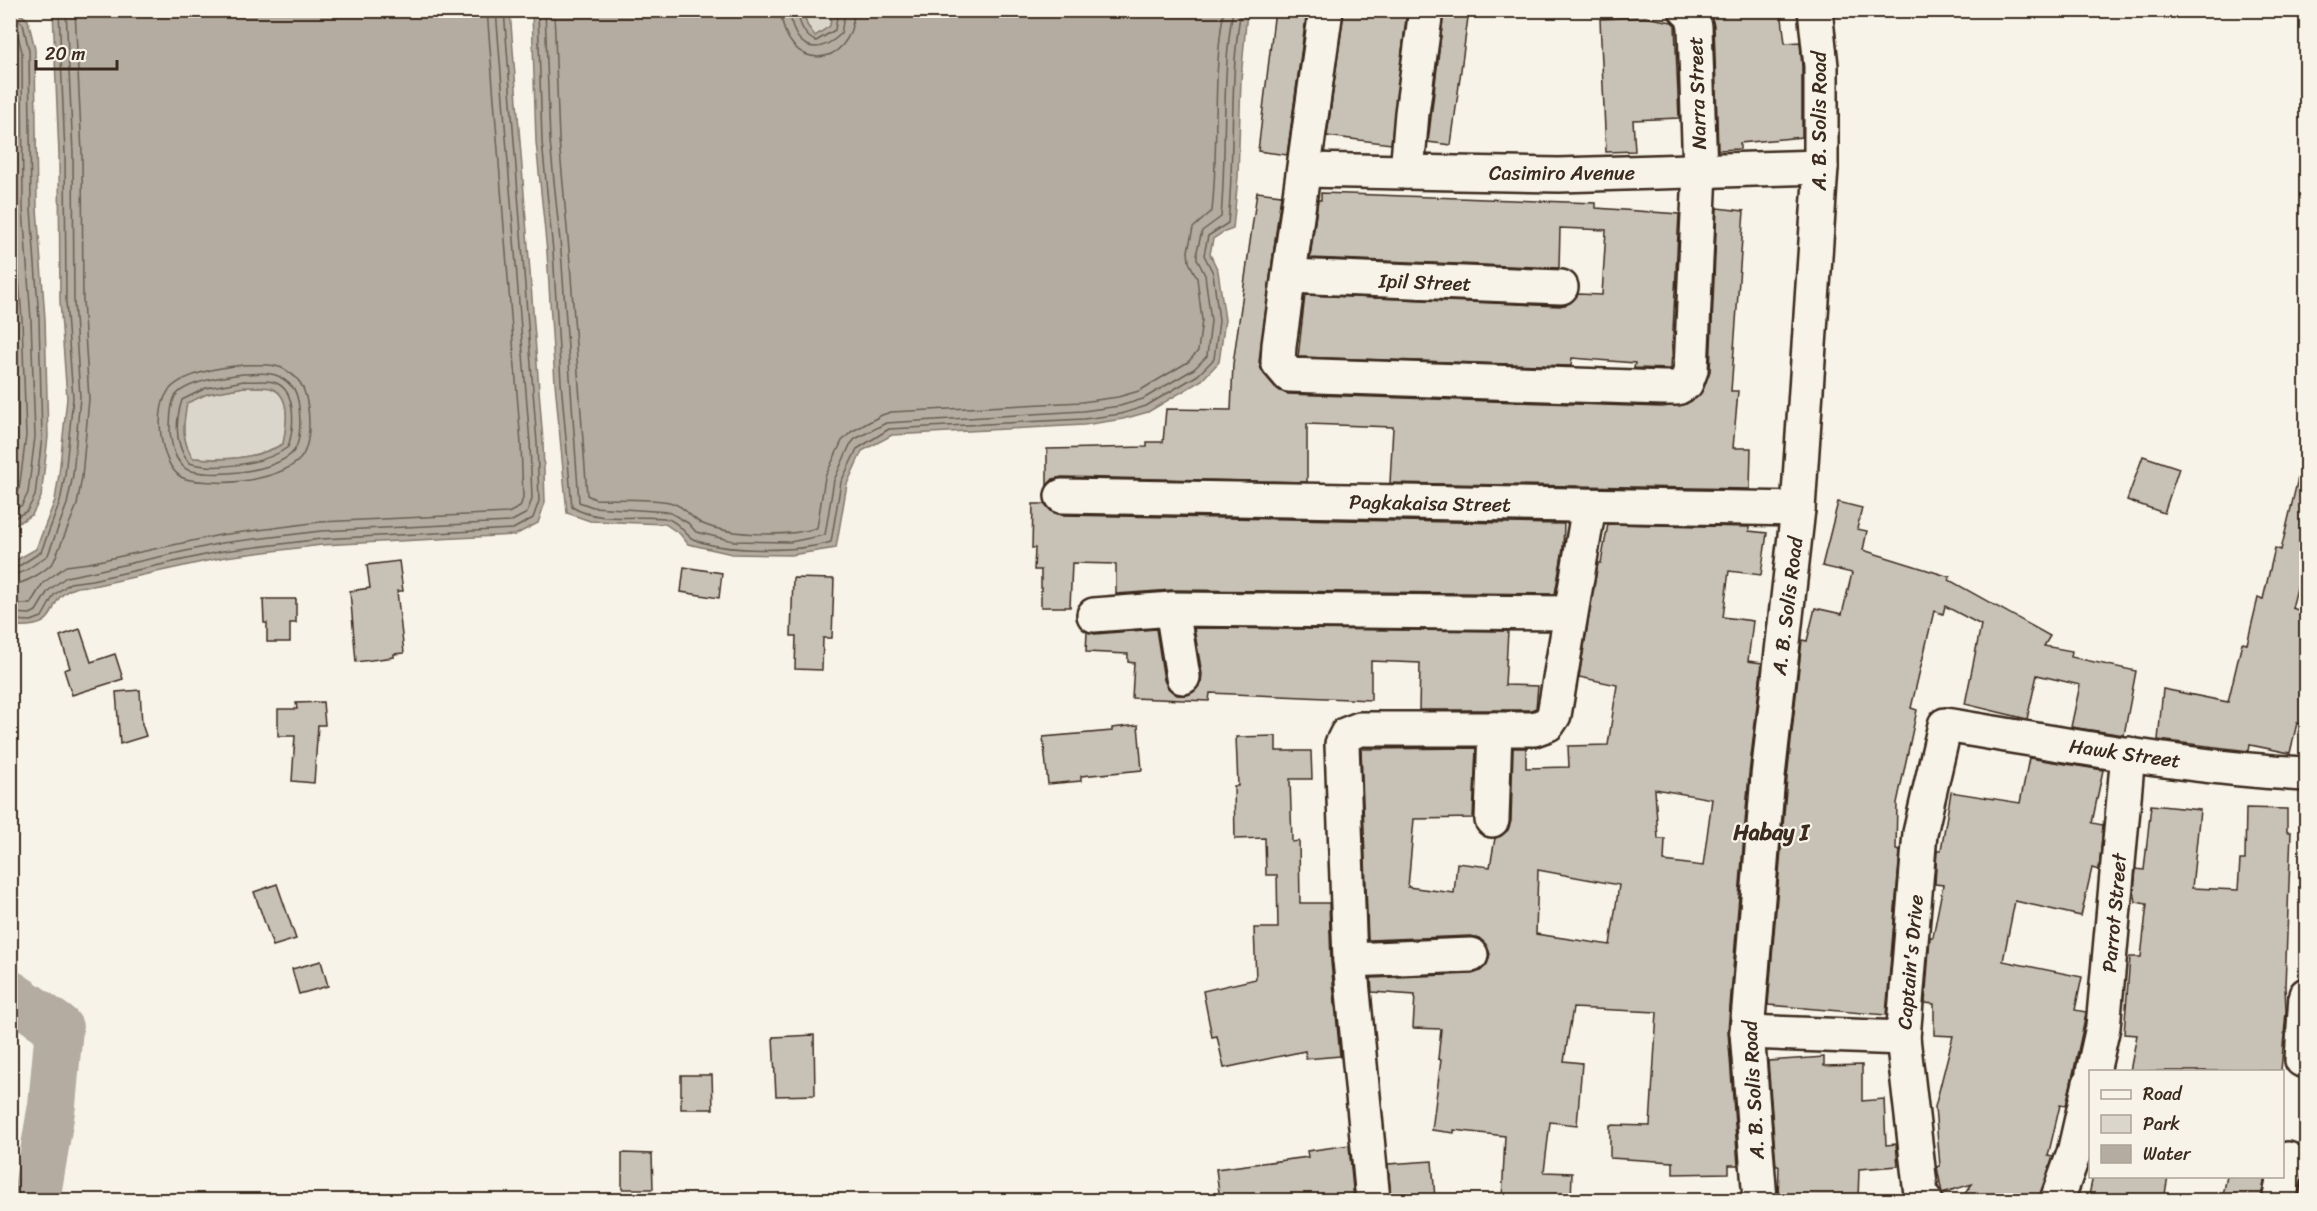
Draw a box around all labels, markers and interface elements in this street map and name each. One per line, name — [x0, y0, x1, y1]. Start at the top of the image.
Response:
scale bar — [36, 33, 117, 71]
street label: Narra Street — [1678, 36, 1717, 150]
text: 20 m — [45, 38, 85, 70]
street label: A. B. Solis Road — [1802, 50, 1837, 191]
street label: Casimiro Avenue — [1489, 156, 1635, 191]
street label: Ipil Street — [1377, 263, 1472, 302]
street label: Pagkakaisa Street — [1349, 485, 1511, 522]
street label: A. B. Solis Road — [1762, 534, 1814, 678]
street label: Hawk Street — [2067, 728, 2183, 779]
district label: Habay I — [1732, 813, 1811, 852]
street label: Parrot Street — [2092, 851, 2137, 974]
street label: Captain's Drive — [1887, 893, 1934, 1031]
street label: A. B. Solis Road — [1732, 1018, 1775, 1161]
legend — [2089, 1070, 2284, 1178]
text: Road — [2143, 1078, 2183, 1110]
text: Park — [2143, 1108, 2180, 1140]
text: Water — [2143, 1138, 2192, 1170]

